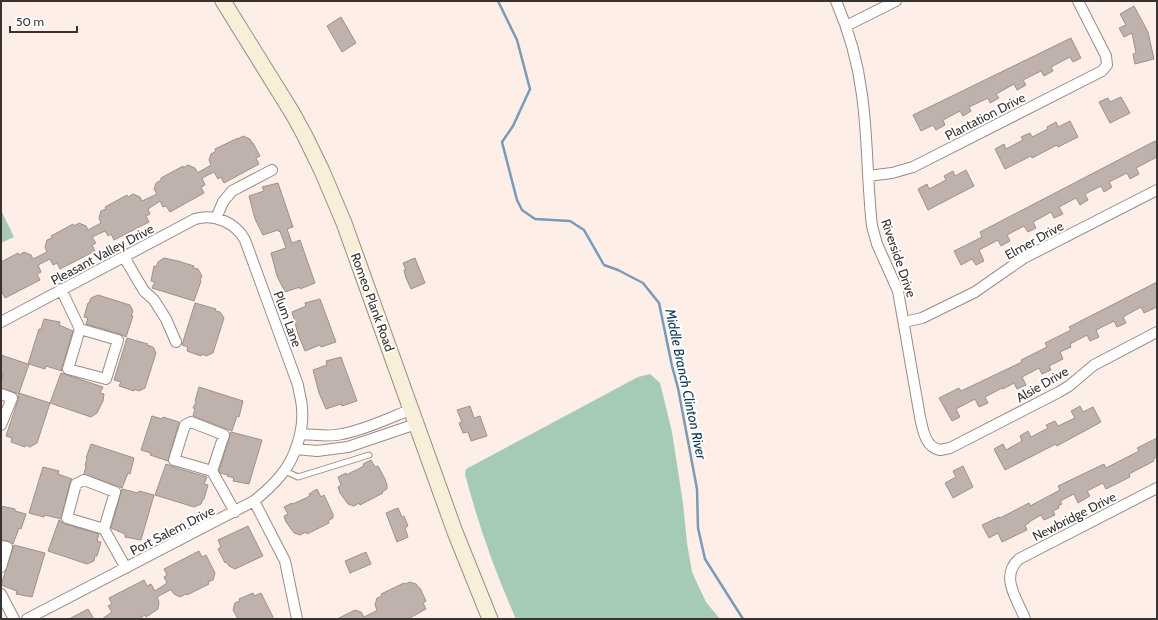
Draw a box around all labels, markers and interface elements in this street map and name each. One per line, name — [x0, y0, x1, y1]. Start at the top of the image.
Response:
scale bar — [10, 8, 77, 34]
text: 50 m — [16, 14, 44, 29]
street label: Plantation Drive — [942, 89, 1028, 143]
street label: Riverside Drive — [878, 217, 920, 300]
street label: Elmer Drive — [1002, 217, 1066, 263]
street label: Pleasant Valley Drive — [48, 220, 157, 288]
street label: Romeo Plank Road — [348, 251, 398, 353]
street label: Plum Lane — [271, 289, 306, 349]
water label: Middle Branch Clinton River — [661, 306, 711, 462]
street label: Alsie Drive — [1013, 362, 1071, 405]
street label: Newbridge Drive — [1030, 488, 1119, 544]
street label: Port Salem Drive — [127, 502, 217, 558]

